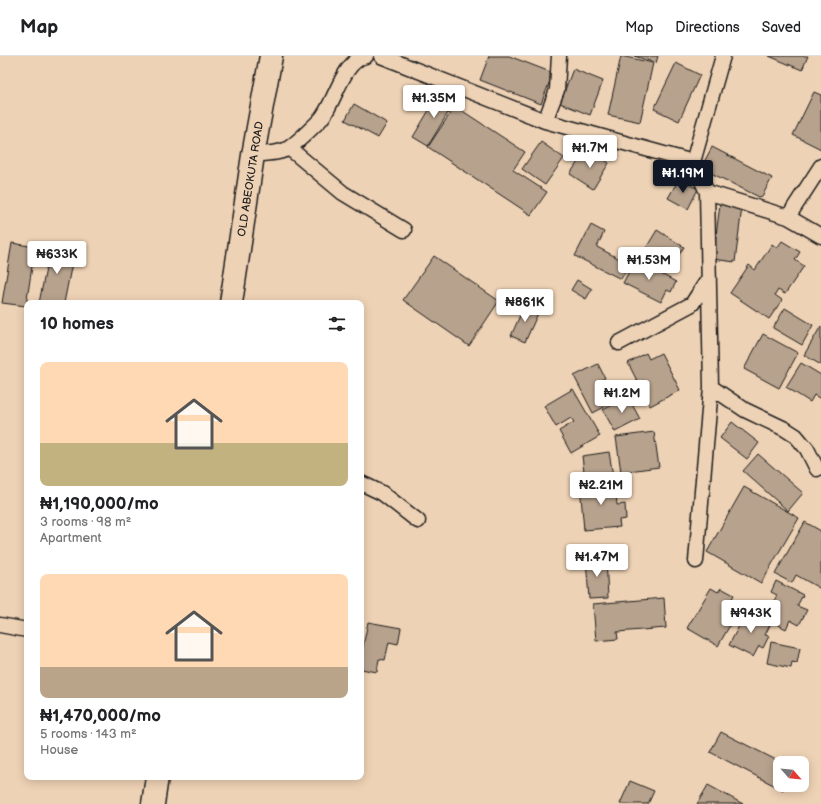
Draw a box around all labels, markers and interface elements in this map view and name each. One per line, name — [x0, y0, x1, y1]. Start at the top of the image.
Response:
text: Map — [20, 16, 58, 39]
text: Map — [625, 19, 653, 36]
text: Directions — [675, 19, 740, 36]
text: Saved — [762, 19, 801, 36]
pin: ₦1.35M — [401, 85, 467, 119]
text: ₦1.35M — [412, 90, 456, 106]
street label: OLD ABEOKUTA ROAD — [235, 121, 266, 238]
pin: ₦1.7M — [562, 135, 618, 169]
text: ₦1.7M — [572, 140, 608, 156]
pin: ₦1.19M — [650, 160, 716, 194]
text: ₦1.19M — [662, 165, 704, 181]
pin: ₦633K — [29, 241, 85, 275]
text: ₦633K — [36, 246, 78, 262]
pin: ₦1.53M — [616, 247, 682, 281]
text: ₦1.53M — [627, 252, 671, 268]
pin: ₦861K — [497, 289, 553, 323]
text: ₦861K — [505, 294, 545, 310]
icon: filters — [326, 313, 348, 335]
text: 10 homes — [40, 314, 114, 334]
pin: ₦1.2M — [594, 380, 650, 414]
text: ₦1.2M — [604, 385, 640, 401]
icon: home — [158, 388, 230, 460]
pin: ₦2.21M — [568, 472, 634, 506]
text: ₦2.21M — [579, 477, 623, 493]
text: ₦1,190,000/mo — [40, 494, 159, 514]
text: 3 rooms · 98 m² — [40, 514, 131, 530]
text: Apartment — [40, 530, 101, 546]
pin: ₦1.47M — [564, 544, 630, 578]
text: ₦1.47M — [575, 549, 619, 565]
icon: home — [158, 600, 230, 672]
pin: ₦943K — [723, 600, 779, 634]
text: ₦943K — [730, 605, 772, 621]
text: ₦1,470,000/mo — [40, 706, 161, 726]
text: 5 rooms · 143 m² — [40, 726, 137, 742]
text: House — [40, 742, 78, 758]
north arrow — [773, 756, 809, 792]
map controls — [773, 756, 809, 792]

